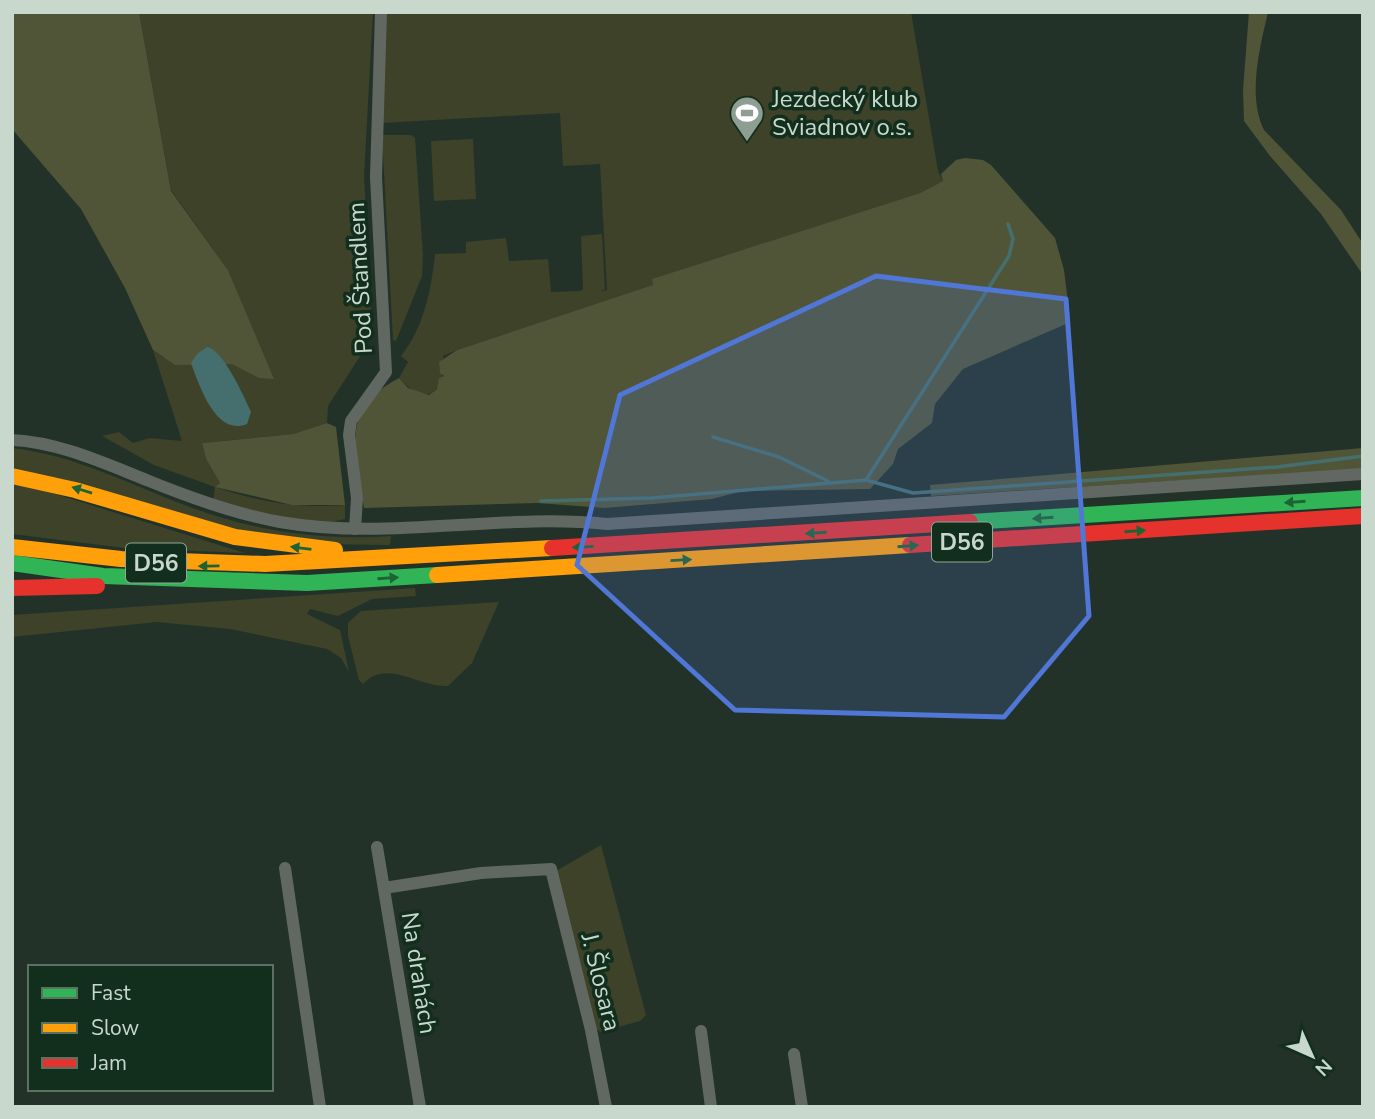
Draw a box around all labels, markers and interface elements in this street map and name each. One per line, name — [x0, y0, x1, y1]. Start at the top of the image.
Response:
place label: Jezdecký klub Sviadnov o.s. — [771, 83, 918, 143]
sports icon: Jezdecký klub Sviadnov o.s. — [728, 94, 766, 143]
street label: Pod Štandlem — [340, 201, 380, 355]
one-way arrow — [71, 484, 92, 495]
one-way arrow — [1283, 497, 1305, 508]
one-way arrow — [1032, 513, 1054, 524]
road number: D56 — [932, 522, 992, 562]
one-way arrow — [1124, 525, 1146, 536]
one-way arrow — [805, 528, 827, 539]
one-way arrow — [897, 540, 919, 551]
one-way arrow — [290, 542, 312, 553]
one-way arrow — [572, 542, 594, 553]
road number: D56 — [126, 544, 186, 582]
one-way arrow — [670, 554, 692, 565]
one-way arrow — [198, 560, 220, 571]
one-way arrow — [377, 572, 399, 583]
street label: Na drahách — [394, 910, 444, 1036]
street label: J. Šlosara — [573, 929, 629, 1034]
legend — [28, 965, 273, 1091]
text: Fast — [91, 979, 131, 1007]
text: Slow — [91, 1014, 140, 1042]
north arrow — [1277, 1021, 1347, 1091]
text: Jam — [90, 1049, 127, 1077]
text: N — [1309, 1053, 1338, 1082]

